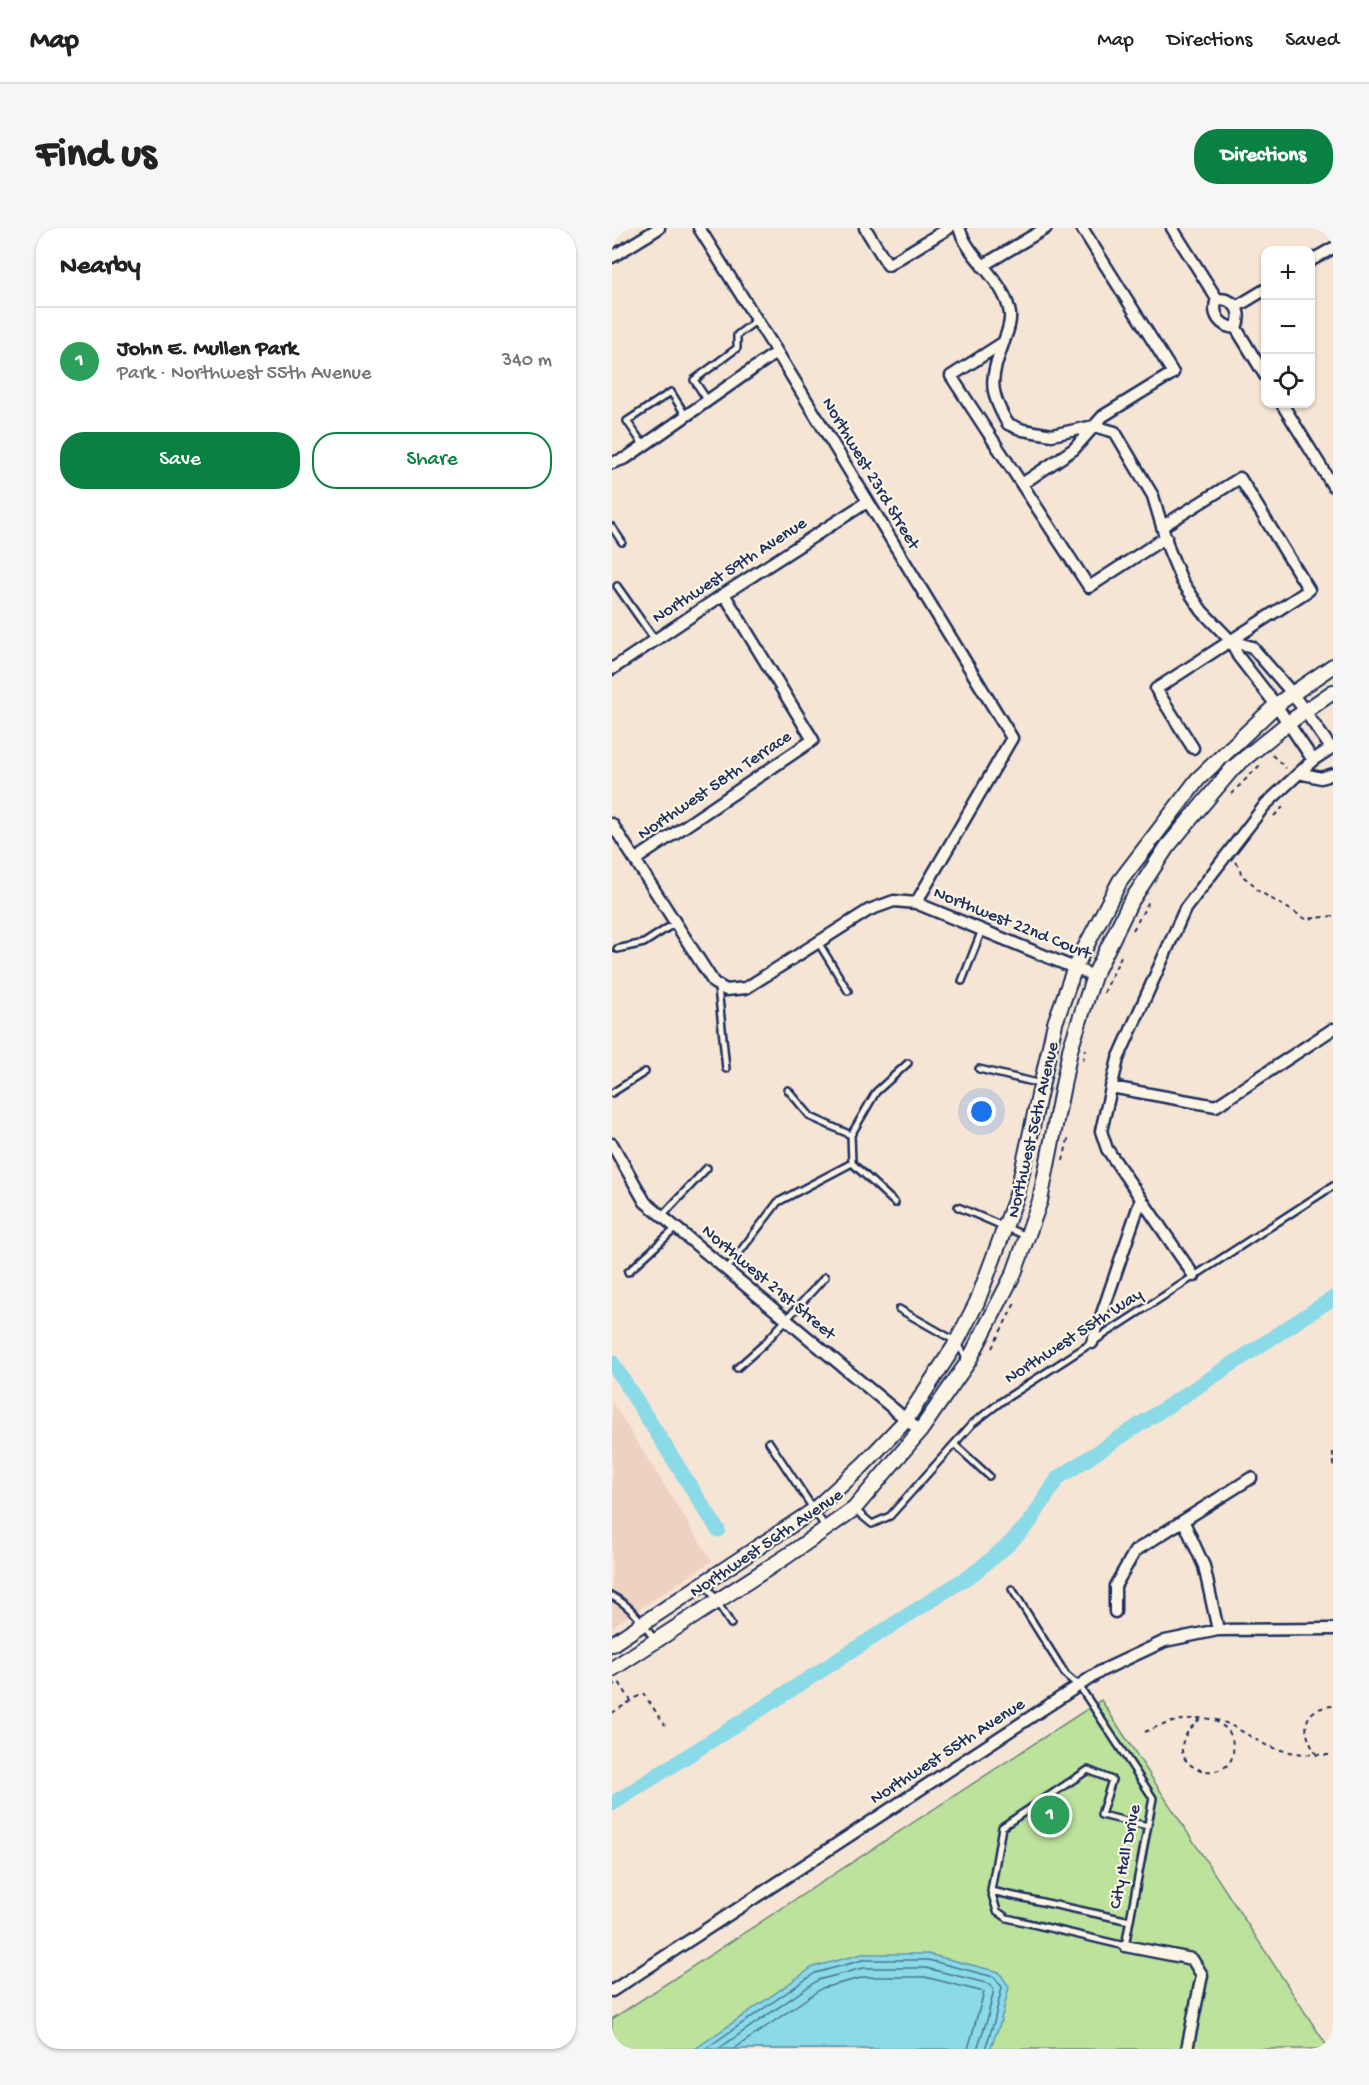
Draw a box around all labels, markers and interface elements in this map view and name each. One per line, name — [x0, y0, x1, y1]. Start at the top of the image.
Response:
text: Map — [30, 25, 79, 58]
text: Map — [1097, 29, 1134, 54]
text: Directions — [1167, 29, 1252, 54]
text: Saved — [1285, 29, 1339, 54]
button: Directions — [1194, 129, 1333, 184]
text: Find us — [36, 132, 156, 181]
map controls — [1261, 246, 1315, 408]
button: + — [1261, 246, 1315, 300]
text: Nearby — [60, 252, 141, 283]
button: − — [1261, 300, 1315, 354]
text: John E. Mullen Park — [117, 337, 298, 363]
text: 1 — [75, 350, 84, 373]
text: 340 m — [502, 350, 552, 373]
button: locate — [1261, 354, 1315, 408]
text: Park · Northwest 55th Avenue — [117, 363, 371, 386]
street label: Northwest 23rd Street — [816, 394, 924, 555]
button: Save — [60, 432, 300, 489]
button: Share — [312, 432, 552, 489]
street label: Northwest 59th Avenue — [649, 513, 812, 629]
street label: Northwest 58th Terrace — [634, 726, 796, 845]
street label: Northwest 22nd Court — [930, 883, 1095, 966]
street label: Northwest 56th Avenue — [1004, 1039, 1065, 1220]
your location — [967, 1097, 996, 1126]
street label: Northwest 21st Street — [697, 1221, 840, 1346]
street label: Northwest 55th Way — [1001, 1284, 1147, 1389]
street label: Northwest 56th Avenue — [687, 1485, 848, 1603]
street label: Northwest 55th Avenue — [867, 1694, 1030, 1810]
pin: 1 — [1030, 1792, 1070, 1838]
street label: City Hall Drive — [1106, 1802, 1147, 1911]

